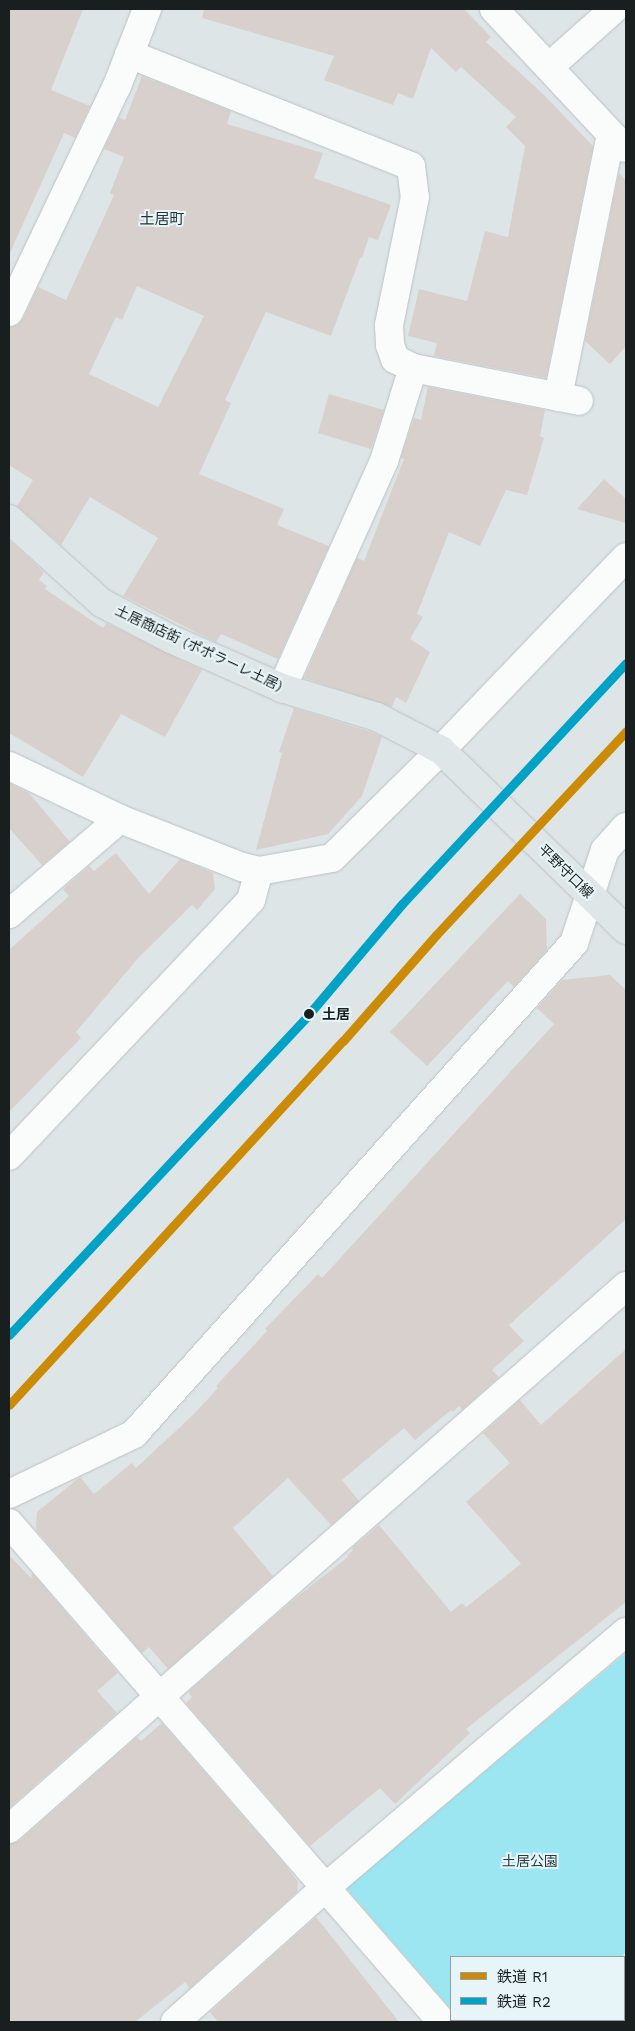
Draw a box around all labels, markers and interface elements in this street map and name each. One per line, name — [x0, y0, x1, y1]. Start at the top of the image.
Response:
district label: 土居町 — [140, 211, 184, 229]
street label: 土居商店街 (ポポラーレ土居) — [113, 602, 285, 694]
street label: 平野守口線 — [535, 841, 597, 901]
marker: 土居 — [300, 1005, 318, 1023]
place label: 土居 — [322, 1006, 350, 1022]
park label: 土居公園 — [502, 1853, 558, 1869]
legend — [450, 1956, 625, 2021]
text: 鉄道 R1 — [497, 1968, 548, 1986]
text: 鉄道 R2 — [497, 1993, 551, 2011]

